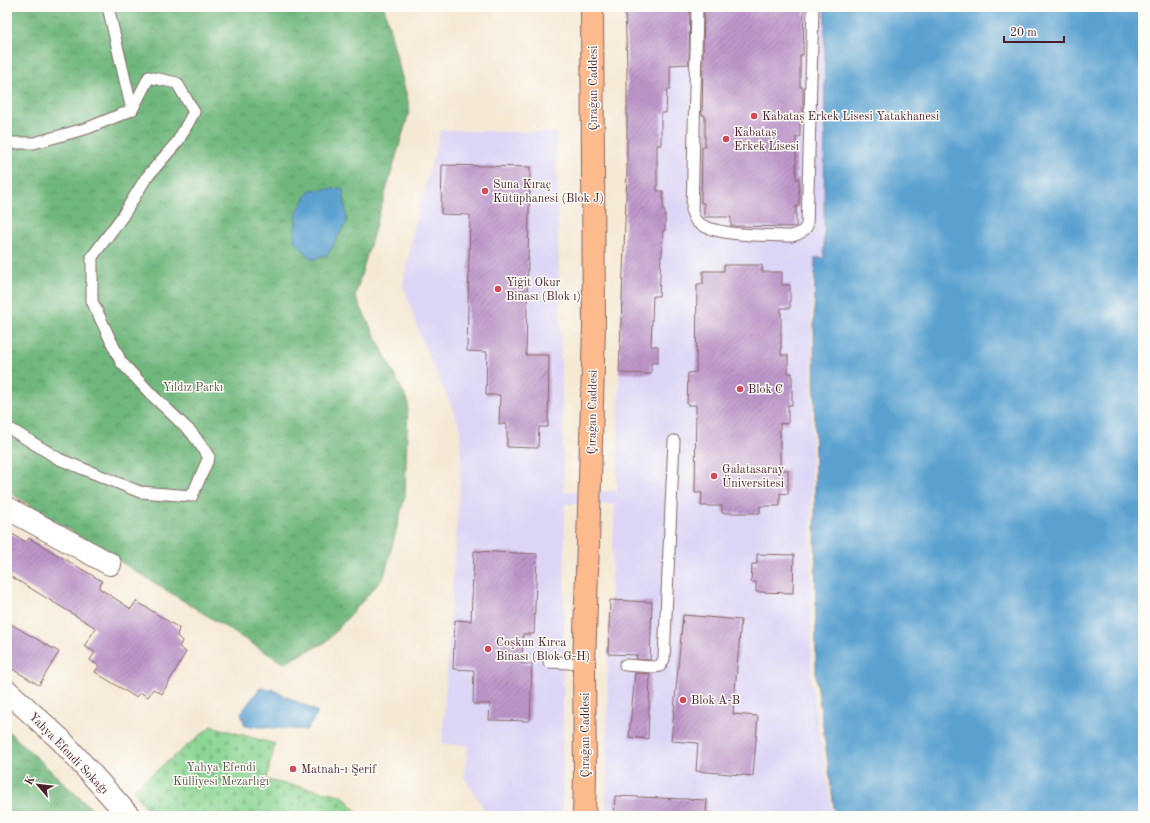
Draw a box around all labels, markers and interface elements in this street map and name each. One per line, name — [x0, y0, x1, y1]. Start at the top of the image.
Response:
scale bar — [1004, 18, 1064, 44]
text: 20 m — [1010, 27, 1037, 39]
street label: Çırağan Caddesi — [588, 46, 600, 130]
marker: Kabataş Erkek Lisesi Yatakhanesi — [749, 111, 759, 121]
place label: Kabataş Erkek Lisesi Yatakhanesi — [762, 111, 939, 123]
place label: Kabataş Erkek Lisesi — [734, 127, 799, 153]
marker: Kabataş Erkek Lisesi — [721, 134, 731, 144]
place label: Suna Kıraç Kütüphanesi (Blok J) — [493, 179, 604, 205]
marker: Suna Kıraç Kütüphanesi (Blok J) — [480, 186, 490, 196]
place label: Yiğit Okur Binası (Blok ı) — [506, 277, 581, 303]
marker: Yiğit Okur Binası (Blok ı) — [493, 284, 503, 294]
street label: Çırağan Caddesi — [586, 369, 600, 455]
park label: Yıldız Parkı — [163, 382, 223, 394]
marker: Blok C — [735, 384, 745, 394]
place label: Blok C — [748, 384, 783, 396]
place label: Galatasaray Üniversitesi — [722, 464, 785, 490]
marker: Galatasaray Üniversitesi — [709, 471, 719, 481]
place label: Coşkun Kırca Binası (Blok G-H) — [496, 637, 590, 663]
marker: Coşkun Kırca Binası (Blok G-H) — [483, 644, 493, 654]
street label: Çırağan Caddesi — [580, 693, 592, 777]
marker: Blok A-B — [678, 695, 688, 705]
place label: Blok A-B — [691, 695, 740, 707]
street label: Yahya Efendi Sokağı — [26, 711, 110, 797]
park label: Yahya Efendi Külliyesi Mezarlığı — [173, 762, 269, 788]
marker: Matnah-ı Şerif — [288, 764, 298, 774]
place label: Matnah-ı Şerif — [301, 764, 377, 776]
north arrow — [18, 765, 58, 805]
text: K — [24, 774, 38, 787]

